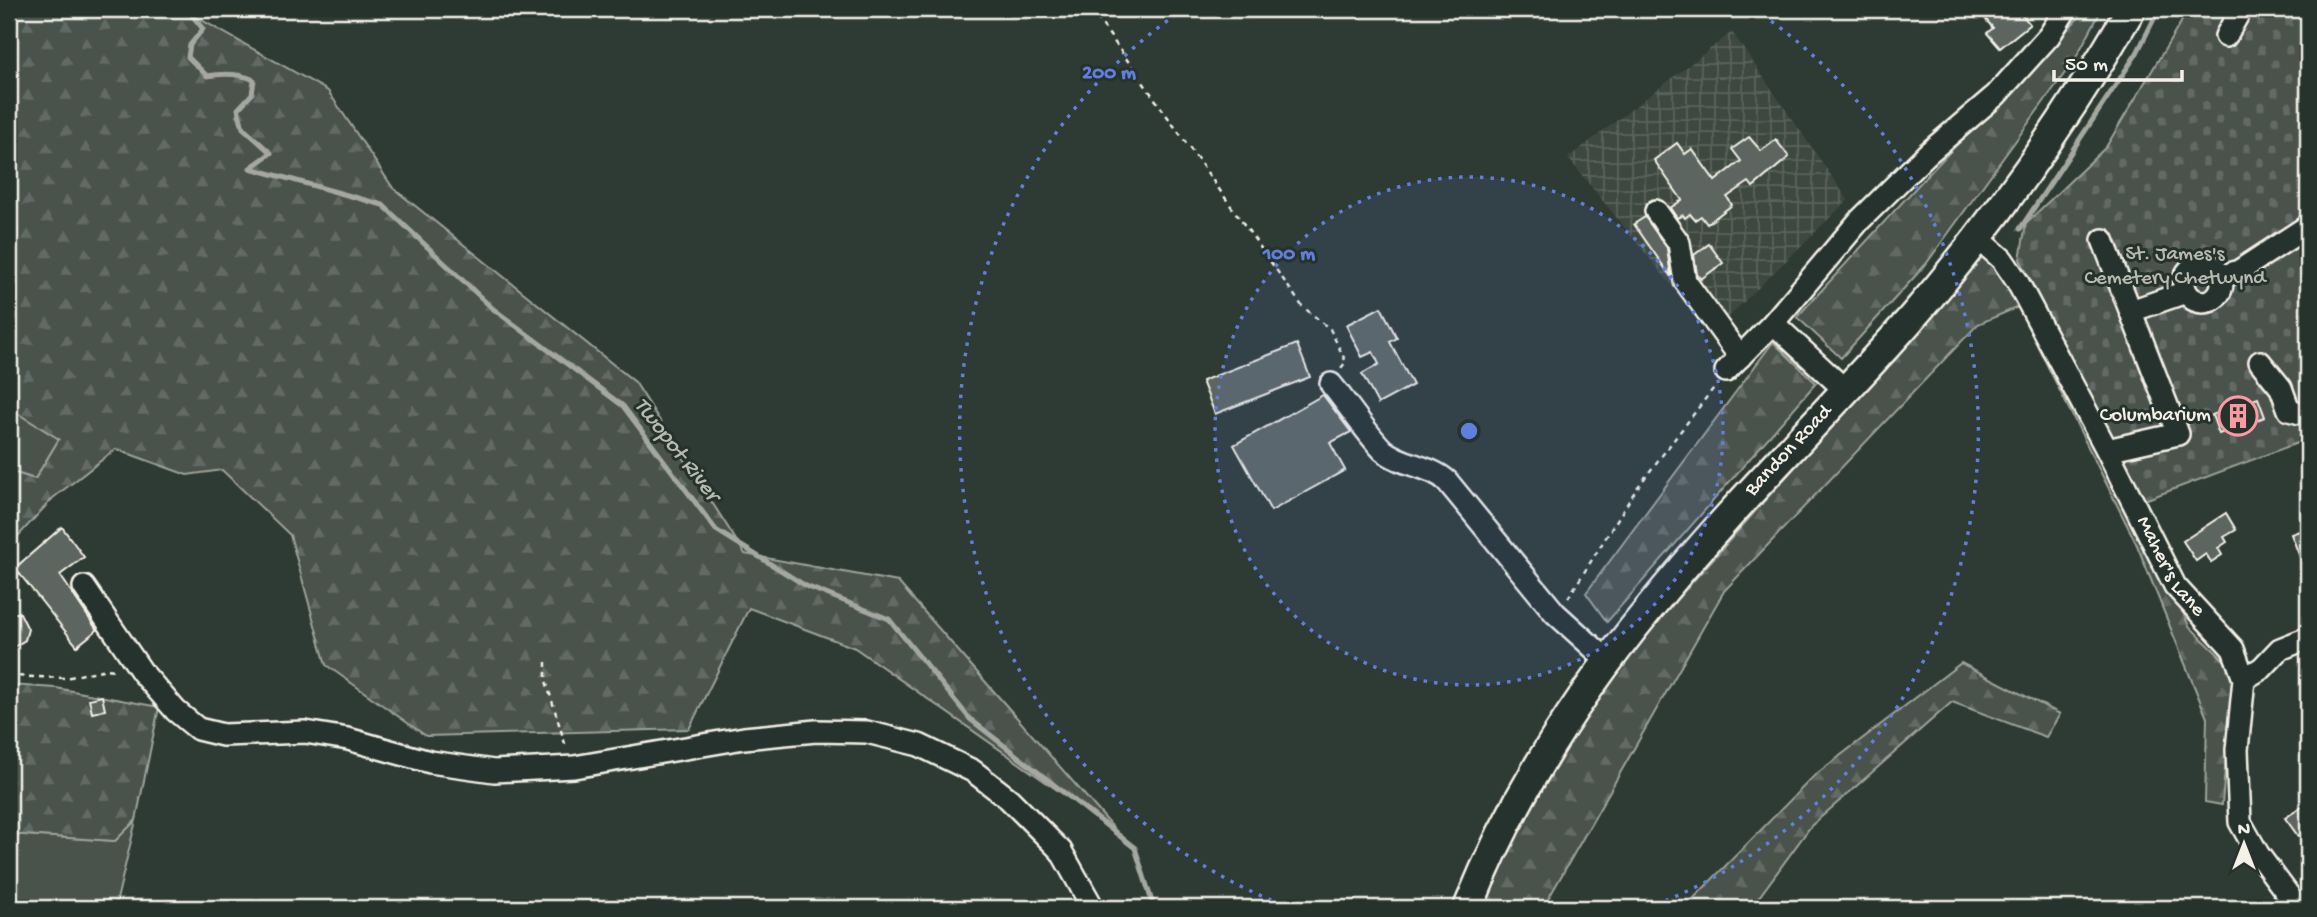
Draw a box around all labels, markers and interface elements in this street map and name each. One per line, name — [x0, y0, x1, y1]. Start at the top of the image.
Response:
scale bar — [2054, 38, 2182, 82]
text: 50 m — [2065, 54, 2108, 79]
text: 200 m — [1082, 62, 1136, 87]
text: 100 m — [1262, 243, 1315, 268]
park label: St. James's Cemetery Chetwynd — [2084, 243, 2267, 292]
water label: Twopot River — [627, 393, 728, 511]
building icon: Columbarium — [2217, 395, 2259, 437]
street label: Bandon Road — [1739, 399, 1839, 503]
place label: Columbarium — [2100, 404, 2211, 429]
centre of rings — [1457, 419, 1481, 443]
street label: Maher's Lane — [2130, 512, 2211, 623]
north arrow — [2208, 808, 2278, 878]
text: N — [2238, 819, 2250, 842]

